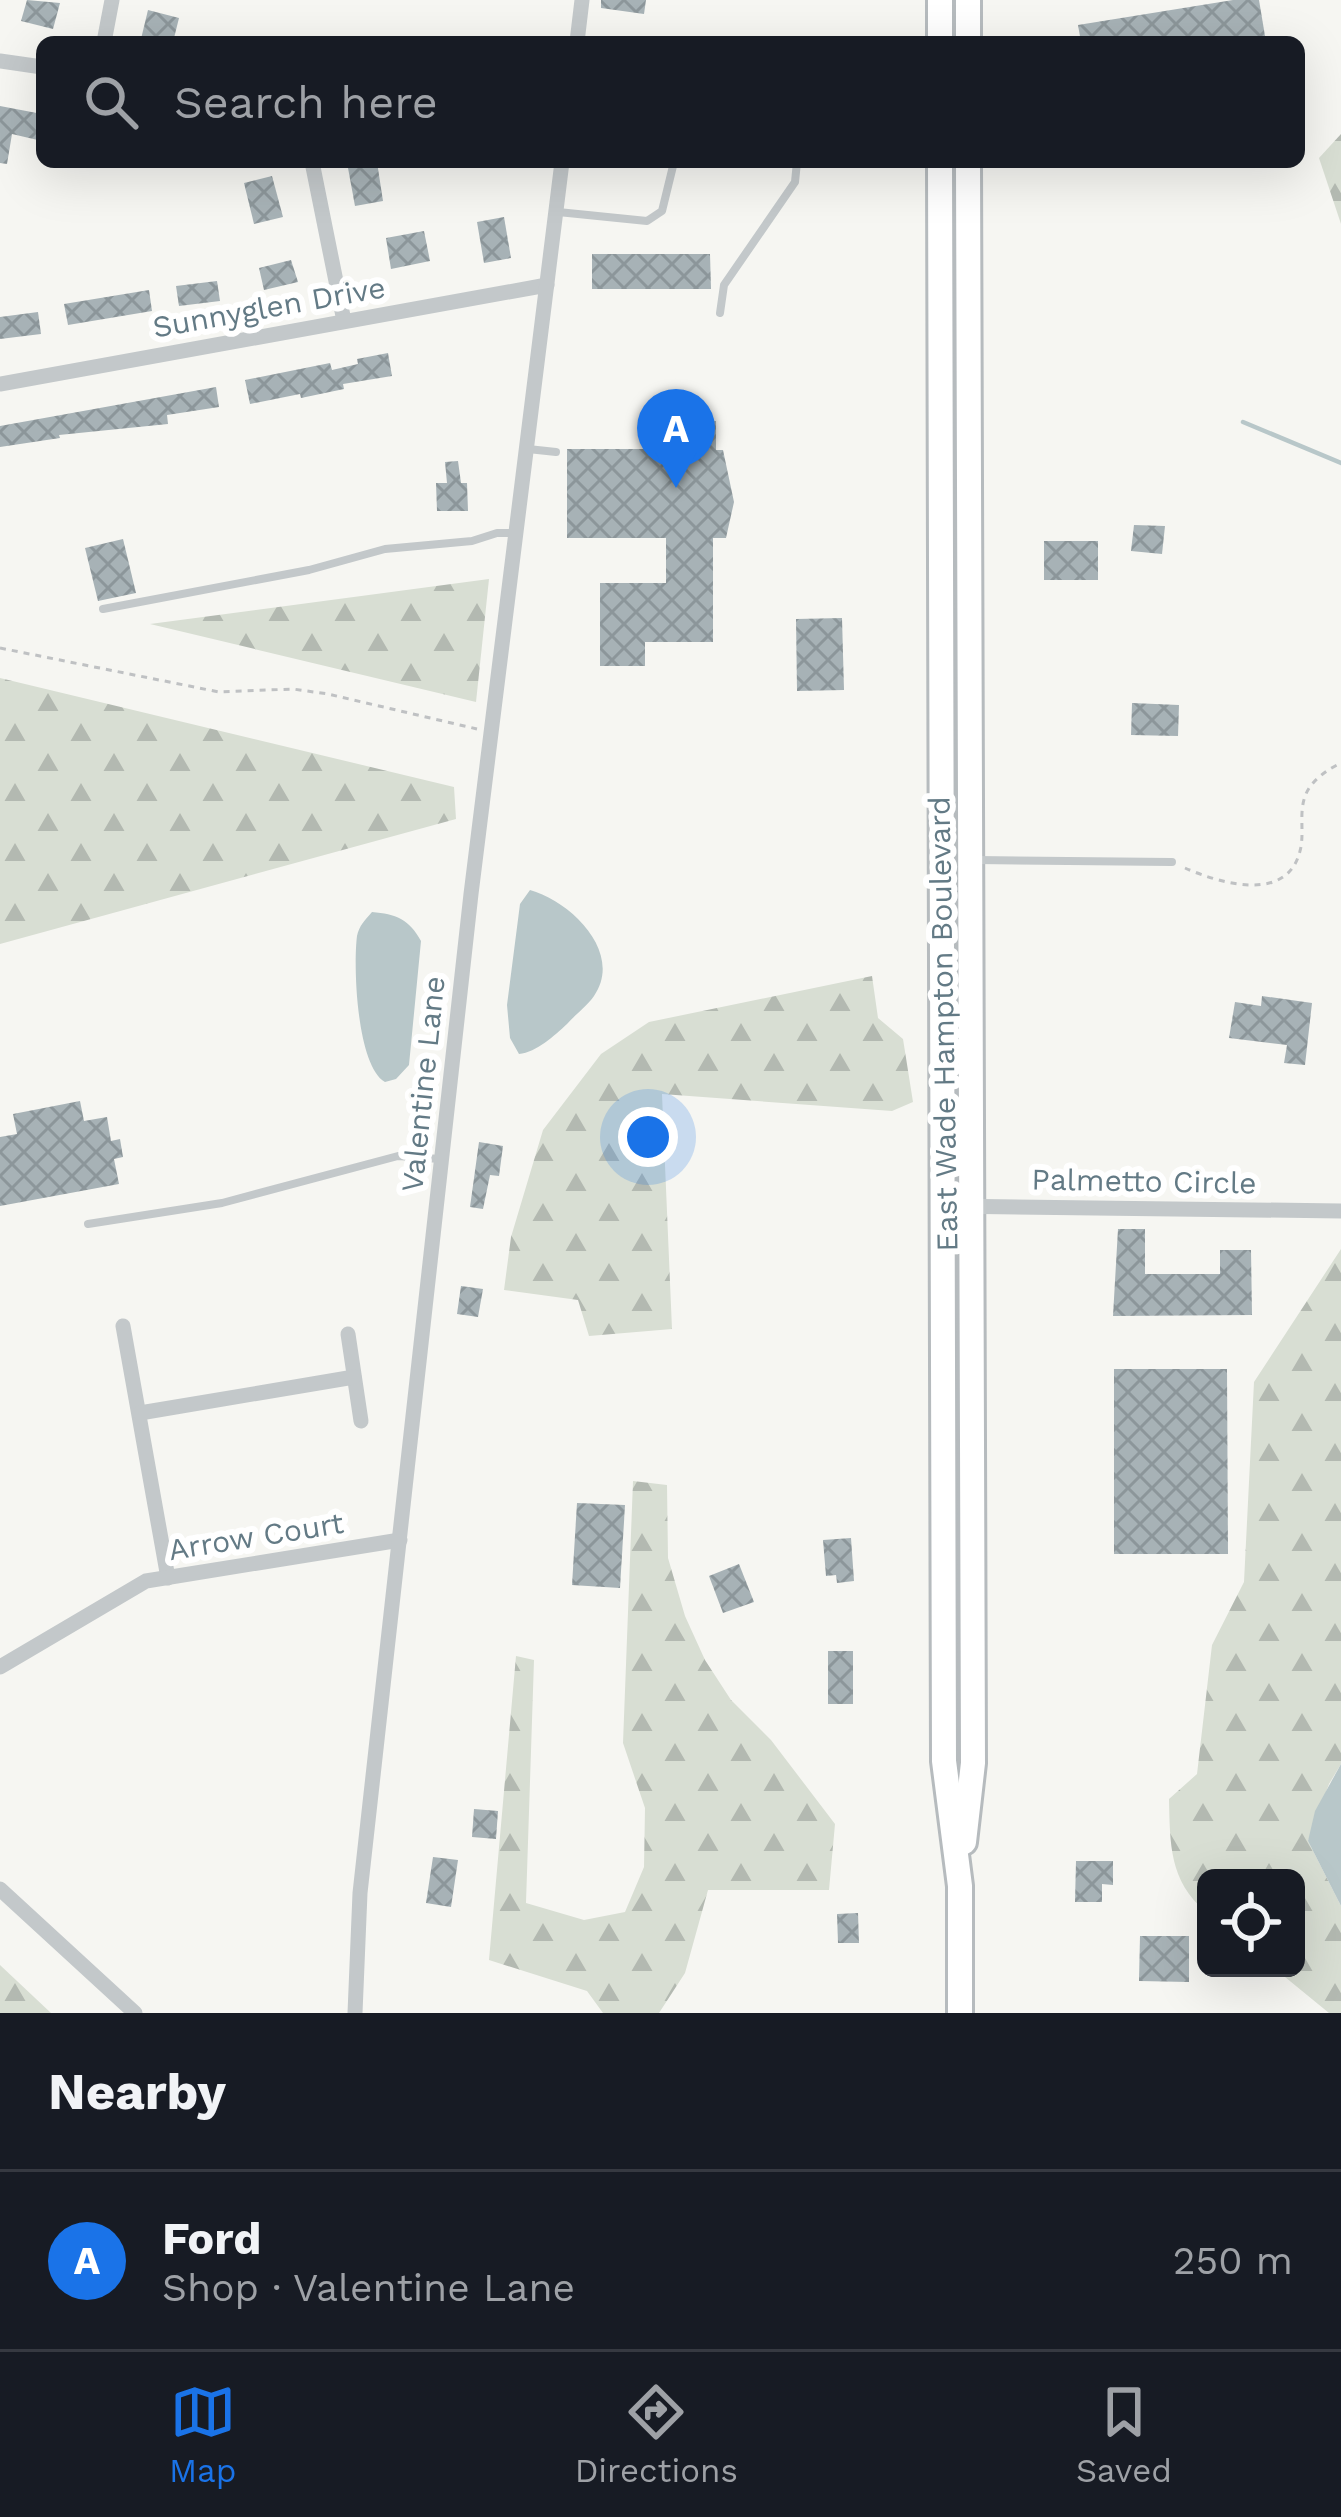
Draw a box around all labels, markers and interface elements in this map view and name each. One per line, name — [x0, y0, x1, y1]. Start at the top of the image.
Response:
search box — [36, 36, 1305, 168]
icon: search — [78, 69, 144, 135]
text: Search here — [174, 76, 438, 129]
street label: Sunnyglen Drive — [150, 269, 388, 345]
pin: A — [637, 389, 715, 488]
street label: East Wade Hampton Boulevard — [922, 796, 964, 1252]
street label: Valentine Lane — [394, 974, 452, 1194]
your location — [618, 1107, 678, 1167]
street label: Palmetto Circle — [1031, 1162, 1257, 1200]
street label: Arrow Court — [166, 1505, 347, 1567]
map controls — [1197, 1869, 1305, 1977]
button: locate — [1197, 1869, 1305, 1977]
text: Nearby — [48, 2062, 226, 2121]
text: Ford — [162, 2212, 262, 2265]
text: A — [74, 2238, 100, 2283]
text: 250 m — [1173, 2238, 1293, 2283]
text: Shop · Valentine Lane — [162, 2265, 575, 2310]
tab: Map — [169, 2379, 236, 2490]
tab: Directions — [575, 2379, 738, 2490]
tab: Saved — [1076, 2379, 1172, 2490]

